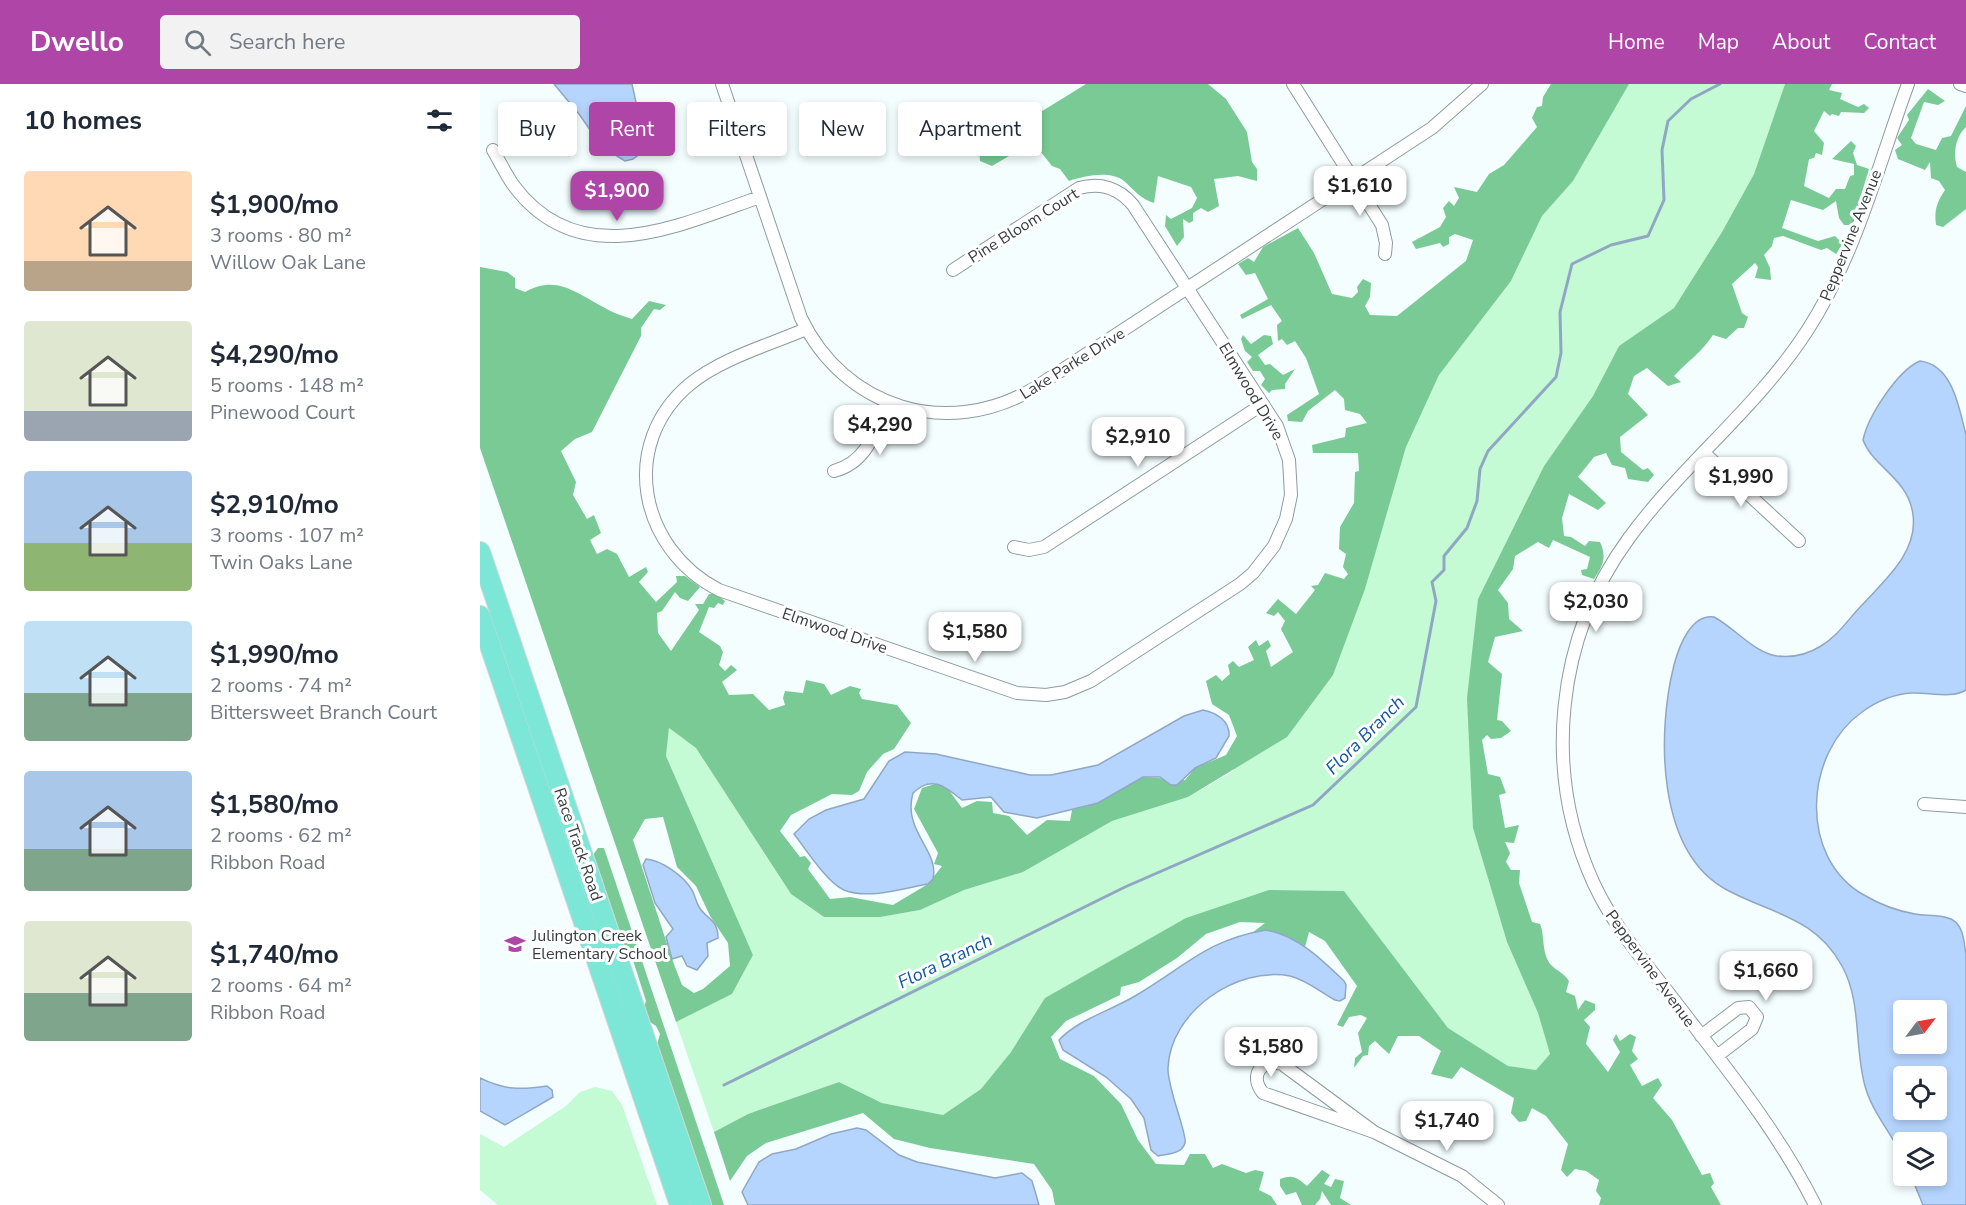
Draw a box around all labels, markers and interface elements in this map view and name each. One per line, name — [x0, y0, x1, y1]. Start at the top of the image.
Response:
search box — [160, 15, 580, 69]
text: Dwello — [30, 23, 124, 61]
icon: search — [181, 26, 214, 59]
text: Search here — [229, 27, 346, 57]
text: Home — [1608, 28, 1665, 56]
text: Map — [1698, 28, 1739, 56]
text: About — [1772, 28, 1830, 56]
text: Contact — [1863, 28, 1936, 56]
chip: Buy — [498, 102, 577, 156]
chip: Rent — [589, 102, 675, 156]
chip: Filters — [687, 102, 787, 156]
chip: New — [799, 102, 886, 156]
chip: Apartment — [898, 102, 1042, 156]
text: 10 homes — [24, 103, 142, 138]
icon: filters — [423, 104, 456, 137]
pin: $1,610 — [1311, 166, 1409, 217]
street label: Peppervine Avenue — [1815, 166, 1887, 304]
pin: $1,900 — [568, 171, 666, 222]
text: $1,610 — [1328, 172, 1392, 199]
text: $1,900 — [585, 177, 649, 204]
street label: Pine Bloom Court — [964, 183, 1083, 269]
text: $1,900/mo — [210, 187, 339, 222]
icon: home — [72, 195, 144, 267]
text: 3 rooms · 80 m² — [210, 222, 352, 249]
text: Willow Oak Lane — [210, 249, 366, 276]
street label: Lake Parke Drive — [1016, 323, 1129, 405]
text: $4,290/mo — [210, 337, 339, 372]
street label: Elmwood Drive — [1213, 339, 1289, 444]
icon: home — [72, 345, 144, 417]
text: 5 rooms · 148 m² — [210, 372, 364, 399]
text: Pinewood Court — [210, 399, 355, 426]
pin: $4,290 — [831, 405, 929, 456]
text: $4,290 — [848, 411, 912, 438]
pin: $2,910 — [1089, 417, 1187, 468]
text: $2,910 — [1106, 423, 1170, 450]
pin: $1,990 — [1692, 457, 1790, 508]
text: $1,990 — [1709, 463, 1773, 490]
text: $2,910/mo — [210, 487, 339, 522]
icon: home — [72, 495, 144, 567]
text: 3 rooms · 107 m² — [210, 522, 364, 549]
text: Twin Oaks Lane — [210, 549, 353, 576]
pin: $2,030 — [1547, 582, 1645, 633]
text: $2,030 — [1564, 588, 1628, 615]
street label: Elmwood Drive — [779, 603, 890, 659]
pin: $1,580 — [926, 612, 1024, 663]
text: $1,580 — [943, 618, 1007, 645]
text: $1,990/mo — [210, 637, 339, 672]
icon: home — [72, 645, 144, 717]
text: 2 rooms · 74 m² — [210, 672, 352, 699]
water label: Flora Branch — [1320, 690, 1410, 780]
text: Bittersweet Branch Court — [210, 699, 437, 726]
street label: Race Track Road — [548, 785, 608, 904]
text: $1,580/mo — [210, 787, 339, 822]
icon: home — [72, 795, 144, 867]
text: 2 rooms · 62 m² — [210, 822, 352, 849]
text: Ribbon Road — [210, 849, 326, 876]
street label: Peppervine Avenue — [1600, 906, 1700, 1032]
place label: Julington Creek Elementary School — [531, 925, 668, 965]
water label: Flora Branch — [894, 928, 996, 994]
school or university icon: Julington Creek Elementary School — [503, 932, 527, 956]
text: $1,740/mo — [210, 937, 339, 972]
icon: home — [72, 945, 144, 1017]
pin: $1,660 — [1717, 951, 1815, 1002]
text: $1,660 — [1734, 957, 1798, 984]
text: 2 rooms · 64 m² — [210, 972, 352, 999]
text: Ribbon Road — [210, 999, 326, 1026]
north arrow — [1893, 1000, 1947, 1054]
map controls — [1893, 1000, 1947, 1186]
pin: $1,580 — [1222, 1027, 1320, 1078]
text: $1,580 — [1239, 1033, 1303, 1060]
button: locate — [1893, 1066, 1947, 1120]
pin: $1,740 — [1398, 1101, 1496, 1152]
text: $1,740 — [1415, 1107, 1479, 1134]
button: layers — [1893, 1132, 1947, 1186]

